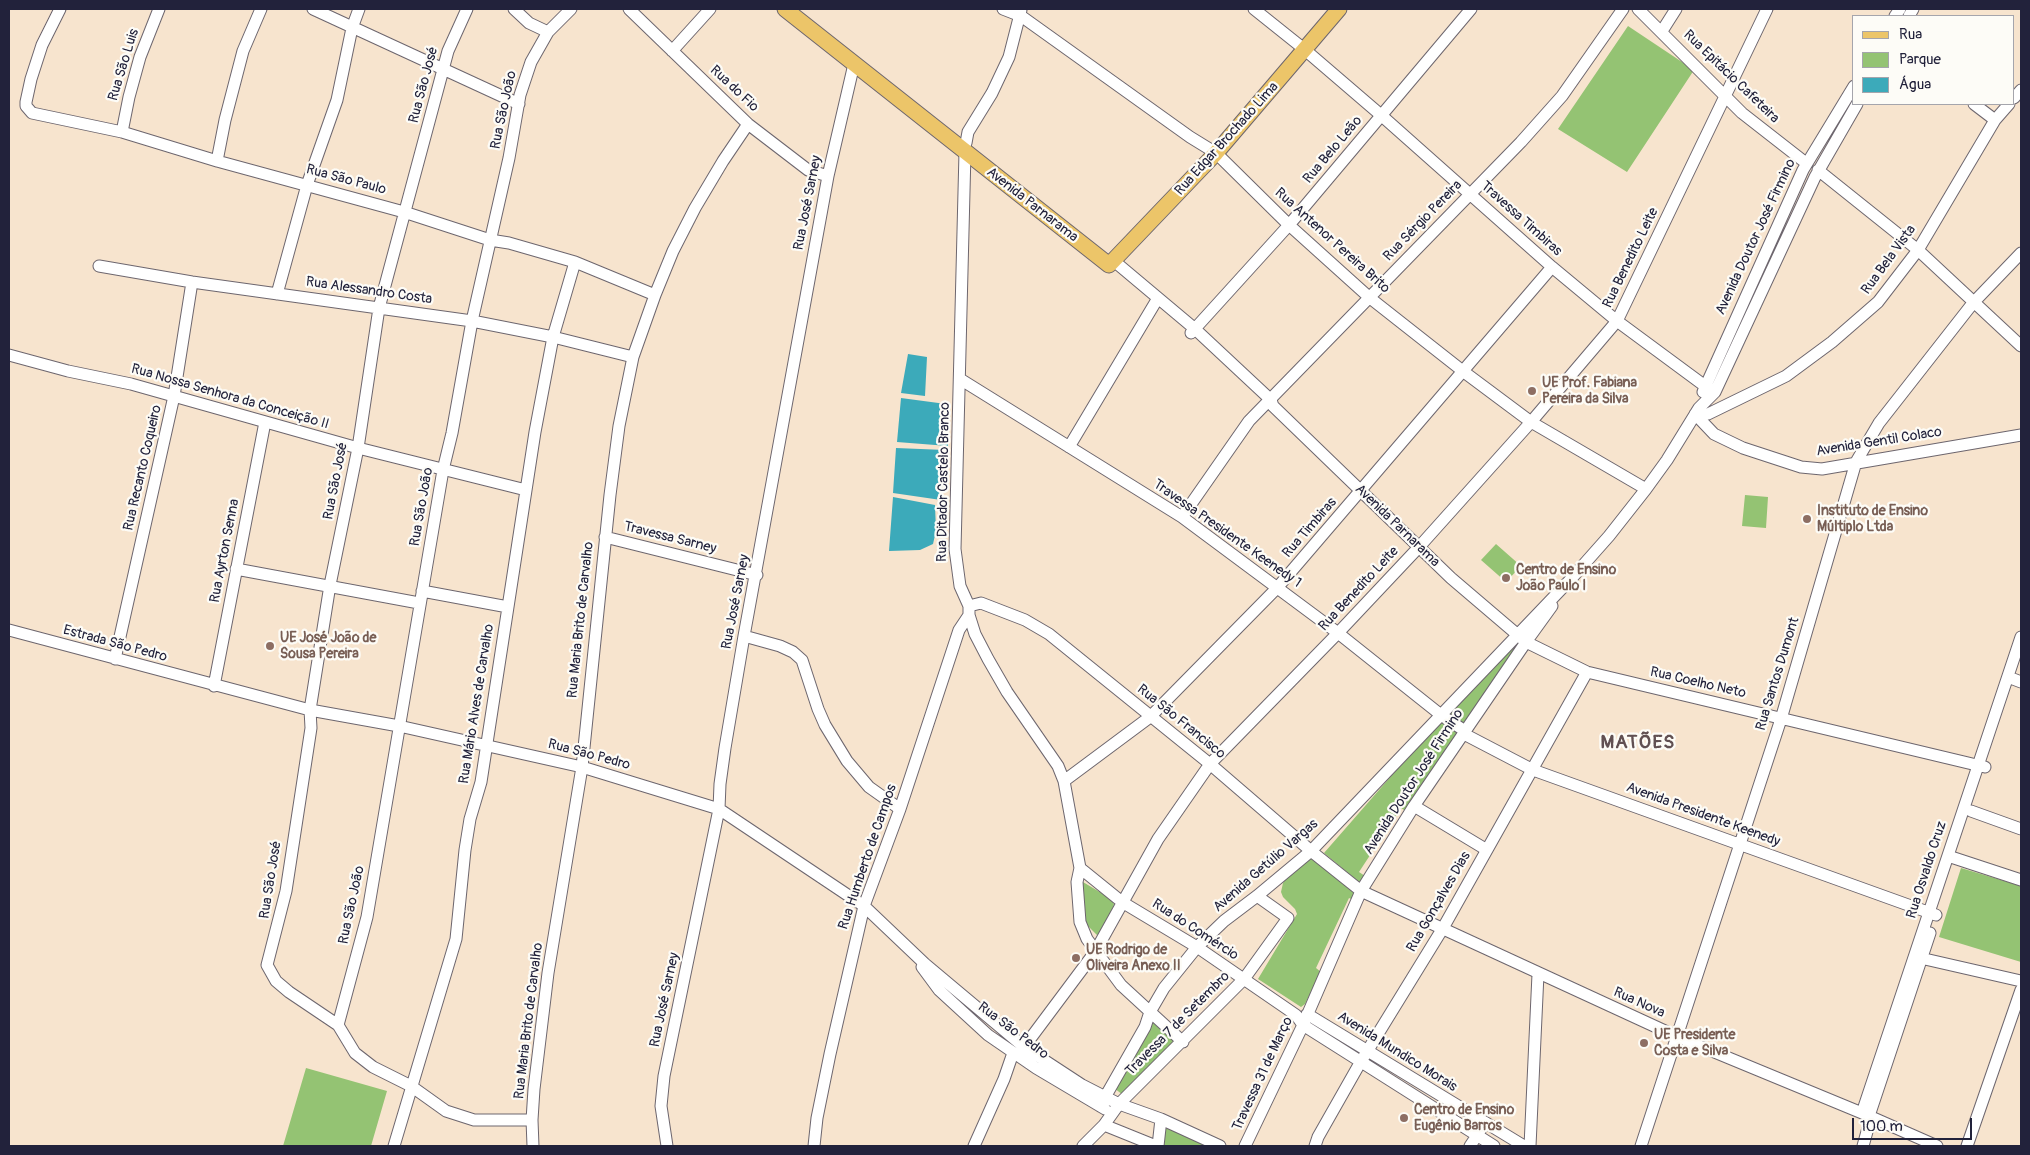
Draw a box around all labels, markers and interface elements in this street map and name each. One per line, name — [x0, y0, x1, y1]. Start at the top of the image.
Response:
legend — [1852, 15, 2015, 105]
text: Rua — [1899, 25, 1922, 44]
street label: Rua São Luis — [105, 27, 143, 103]
street label: Rua Epitácio Cafeteira — [1680, 27, 1782, 127]
street label: Rua São José — [406, 45, 442, 125]
text: Parque — [1899, 50, 1941, 69]
street label: Rua do Fio — [706, 62, 762, 116]
street label: Rua São João — [488, 69, 520, 151]
text: Água — [1899, 75, 1931, 94]
street label: Rua Edgar Brochado Lima — [1172, 79, 1282, 199]
street label: Rua Belo Leão — [1300, 113, 1366, 187]
street label: Rua José Sarney — [791, 154, 825, 252]
street label: Avenida Doutor José Firmino — [1712, 156, 1800, 318]
street label: Rua São Paulo — [304, 161, 388, 199]
street label: Avenida Parnarama — [983, 164, 1081, 246]
street label: Rua Sérgio Pereira — [1380, 177, 1466, 265]
street label: Travessa Timbiras — [1477, 178, 1565, 260]
street label: Rua Antenor Pereira Brito — [1271, 185, 1393, 297]
street label: Rua Benedito Leite — [1599, 205, 1663, 311]
street label: Rua Bela Vista — [1858, 222, 1920, 298]
street label: Rua Alessandro Costa — [305, 274, 433, 308]
street label: Rua Nossa Senhora da Conceição II — [129, 361, 331, 433]
place label: UE Prof. Fabiana Pereira da Silva — [1542, 375, 1637, 408]
marker: UE Prof. Fabiana Pereira da Silva — [1526, 385, 1538, 397]
street label: Rua Ditador Castelo Branco — [934, 402, 954, 562]
street label: Rua Recanto Coqueiro — [120, 404, 166, 532]
street label: Avenida Gentil Colaco — [1815, 424, 1943, 460]
street label: Rua São José — [320, 441, 352, 521]
street label: Rua São João — [407, 466, 437, 548]
street label: Travessa Presidente Keenedy 1 — [1150, 476, 1304, 592]
street label: Avenida Parnarama — [1351, 481, 1443, 571]
street label: Rua Timbiras — [1279, 494, 1341, 562]
street label: Rua Ayrton Senna — [207, 498, 243, 604]
place label: Instituto de Ensino Múltiplo Ltda — [1817, 503, 1928, 536]
marker: Instituto de Ensino Múltiplo Ltda — [1801, 513, 1813, 525]
street label: Travessa Sarney — [622, 518, 718, 558]
street label: Rua Maria Brito de Carvalho — [564, 541, 598, 699]
street label: Rua Benedito Leite — [1316, 543, 1402, 635]
street label: Rua José Sarney — [719, 553, 753, 651]
place label: Centro de Ensino João Paulo I — [1516, 562, 1616, 594]
marker: Centro de Ensino João Paulo I — [1500, 572, 1512, 584]
street label: Rua Santos Dumont — [1753, 615, 1803, 733]
street label: Estrada São Pedro — [61, 622, 169, 666]
street label: Rua Mário Alves de Carvalho — [456, 623, 498, 785]
place label: UE José João de Sousa Pereira — [280, 630, 376, 662]
marker: UE José João de Sousa Pereira — [264, 640, 276, 652]
street label: Rua Coelho Neto — [1648, 664, 1748, 702]
street label: Rua São Francisco — [1134, 681, 1228, 763]
street label: Avenida Doutor José Firmino — [1361, 706, 1467, 858]
district label: MATÕES — [1600, 732, 1676, 754]
street label: Rua São Pedro — [546, 736, 632, 774]
street label: Avenida Presidente Keenedy — [1624, 779, 1782, 851]
street label: Rua Humberto de Campos — [835, 782, 901, 932]
street label: Avenida Getúlio Vargas — [1210, 816, 1322, 916]
street label: Rua Osvaldo Cruz — [1903, 819, 1951, 921]
street label: Rua São José — [257, 840, 285, 920]
street label: Rua Gonçalves Dias — [1403, 849, 1475, 955]
street label: Rua São João — [336, 864, 368, 946]
street label: Rua do Comércio — [1149, 896, 1241, 964]
street label: Rua Maria Brito de Carvalho — [511, 942, 547, 1100]
place label: UE Rodrigo de Oliveira Anexo II — [1086, 942, 1181, 974]
street label: Rua José Sarney — [647, 951, 683, 1049]
marker: UE Rodrigo de Oliveira Anexo II — [1070, 952, 1082, 964]
street label: Travessa 7 de Setembro — [1122, 968, 1234, 1080]
street label: Rua Nova — [1611, 984, 1667, 1022]
street label: Rua São Pedro — [974, 999, 1052, 1063]
street label: Avenida Mundico Morais — [1334, 1008, 1460, 1096]
street label: Travessa 31 de Março — [1229, 1014, 1297, 1134]
place label: UE Presidente Costa e Silva — [1654, 1027, 1735, 1060]
marker: UE Presidente Costa e Silva — [1638, 1037, 1650, 1049]
place label: Centro de Ensino Eugênio Barros — [1414, 1102, 1514, 1134]
scale bar — [1855, 1108, 1975, 1140]
marker: Centro de Ensino Eugênio Barros — [1398, 1112, 1410, 1124]
text: 100 m — [1860, 1117, 1903, 1136]

